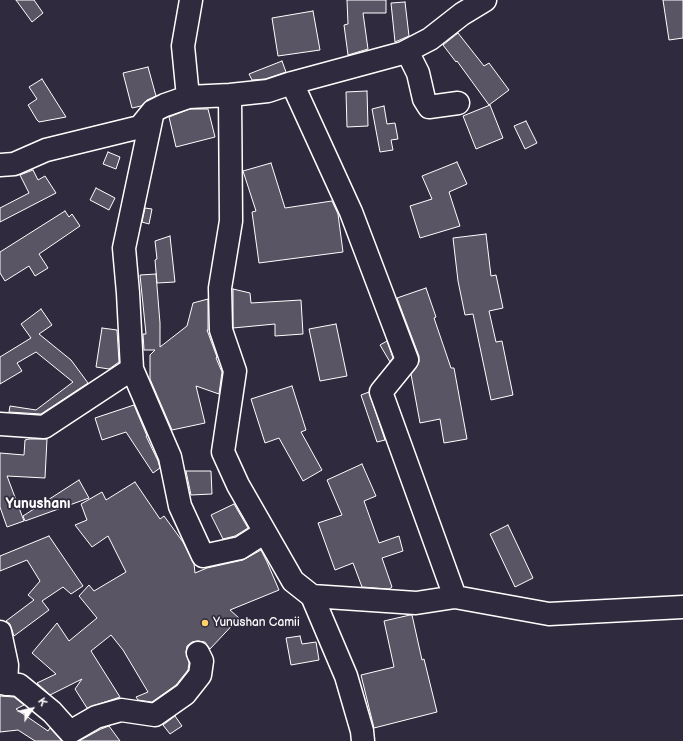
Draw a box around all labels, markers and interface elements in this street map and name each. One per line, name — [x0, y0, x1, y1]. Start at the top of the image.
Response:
district label: Yunushanı — [6, 496, 70, 512]
place label: Yunushan Camii — [213, 616, 300, 630]
marker: Yunushan Camii — [200, 618, 210, 628]
north arrow — [12, 689, 52, 729]
text: K — [35, 695, 50, 709]

